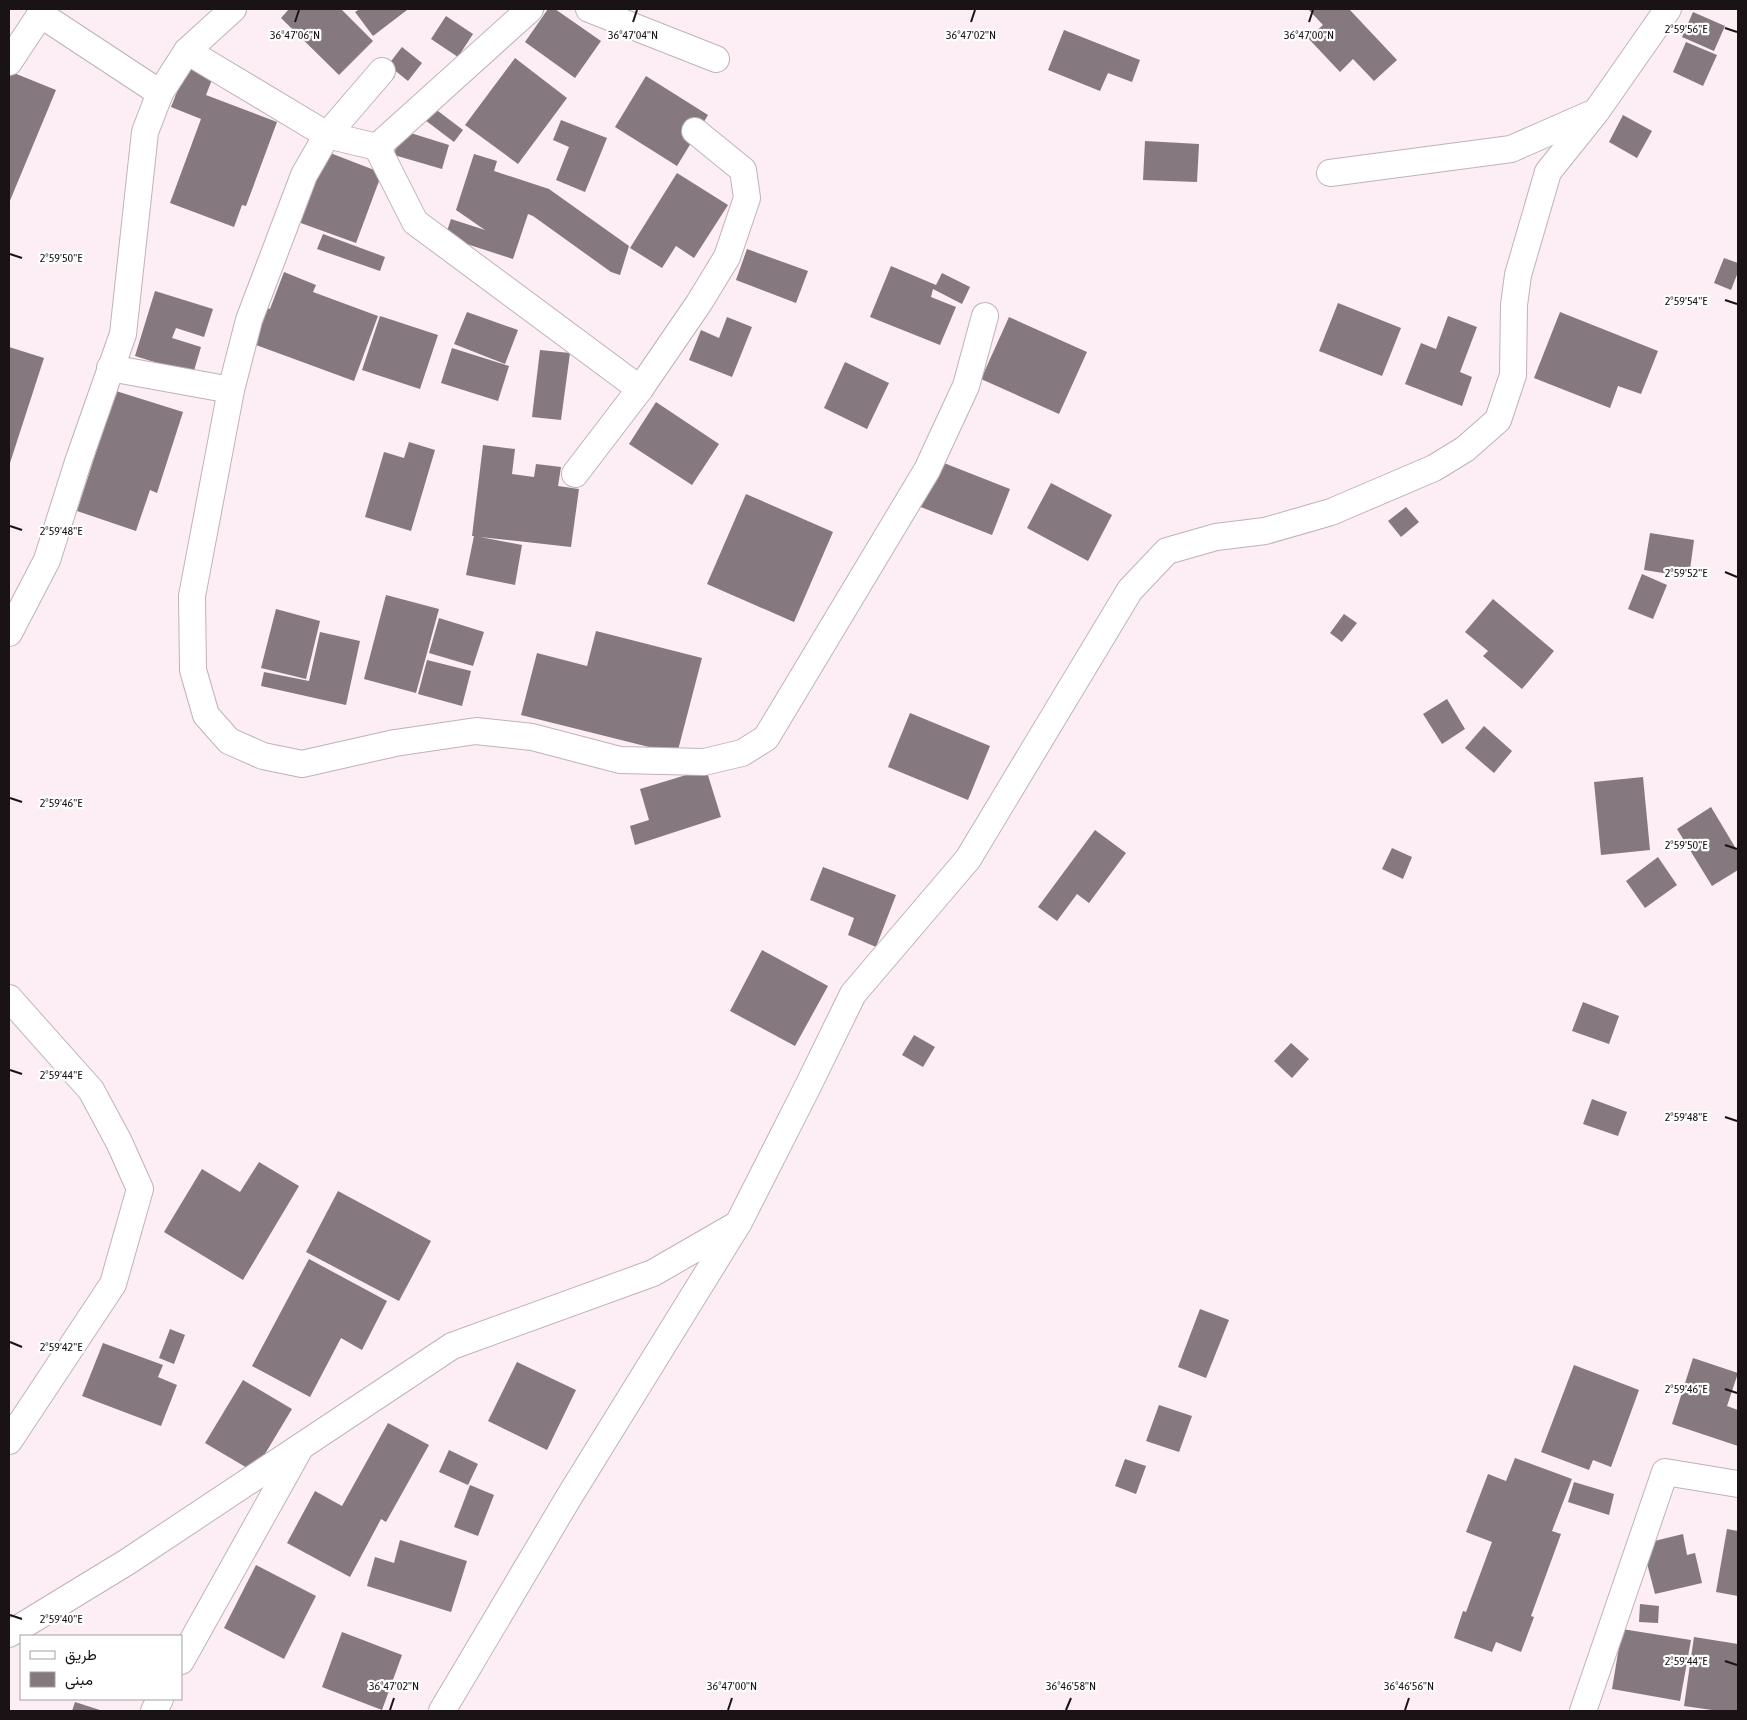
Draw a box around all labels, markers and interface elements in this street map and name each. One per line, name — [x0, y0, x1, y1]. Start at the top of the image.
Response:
text: 2°59'56"E — [1665, 22, 1707, 36]
text: 36°47'06"N — [270, 28, 320, 42]
text: 36°47'04"N — [608, 28, 658, 42]
text: 36°47'02"N — [946, 28, 996, 42]
text: 36°47'00"N — [1284, 28, 1334, 42]
text: 2°59'50"E — [40, 251, 82, 265]
text: 2°59'54"E — [1665, 294, 1707, 308]
text: 2°59'48"E — [40, 524, 82, 538]
text: 2°59'52"E — [1665, 566, 1707, 580]
text: 2°59'46"E — [40, 796, 82, 810]
text: 2°59'50"E — [1665, 838, 1707, 852]
text: 2°59'44"E — [40, 1068, 82, 1082]
text: 2°59'48"E — [1665, 1110, 1707, 1124]
text: 2°59'42"E — [40, 1340, 82, 1354]
text: 2°59'46"E — [1665, 1382, 1707, 1396]
text: 2°59'40"E — [40, 1612, 82, 1626]
legend — [20, 1635, 182, 1700]
text: طريق — [65, 1646, 97, 1665]
text: 2°59'44"E — [1665, 1654, 1707, 1668]
text: مبنى — [65, 1671, 93, 1690]
text: 36°47'02"N — [369, 1679, 419, 1693]
text: 36°47'00"N — [707, 1679, 757, 1693]
text: 36°46'58"N — [1046, 1679, 1096, 1693]
text: 36°46'56"N — [1384, 1679, 1434, 1693]

